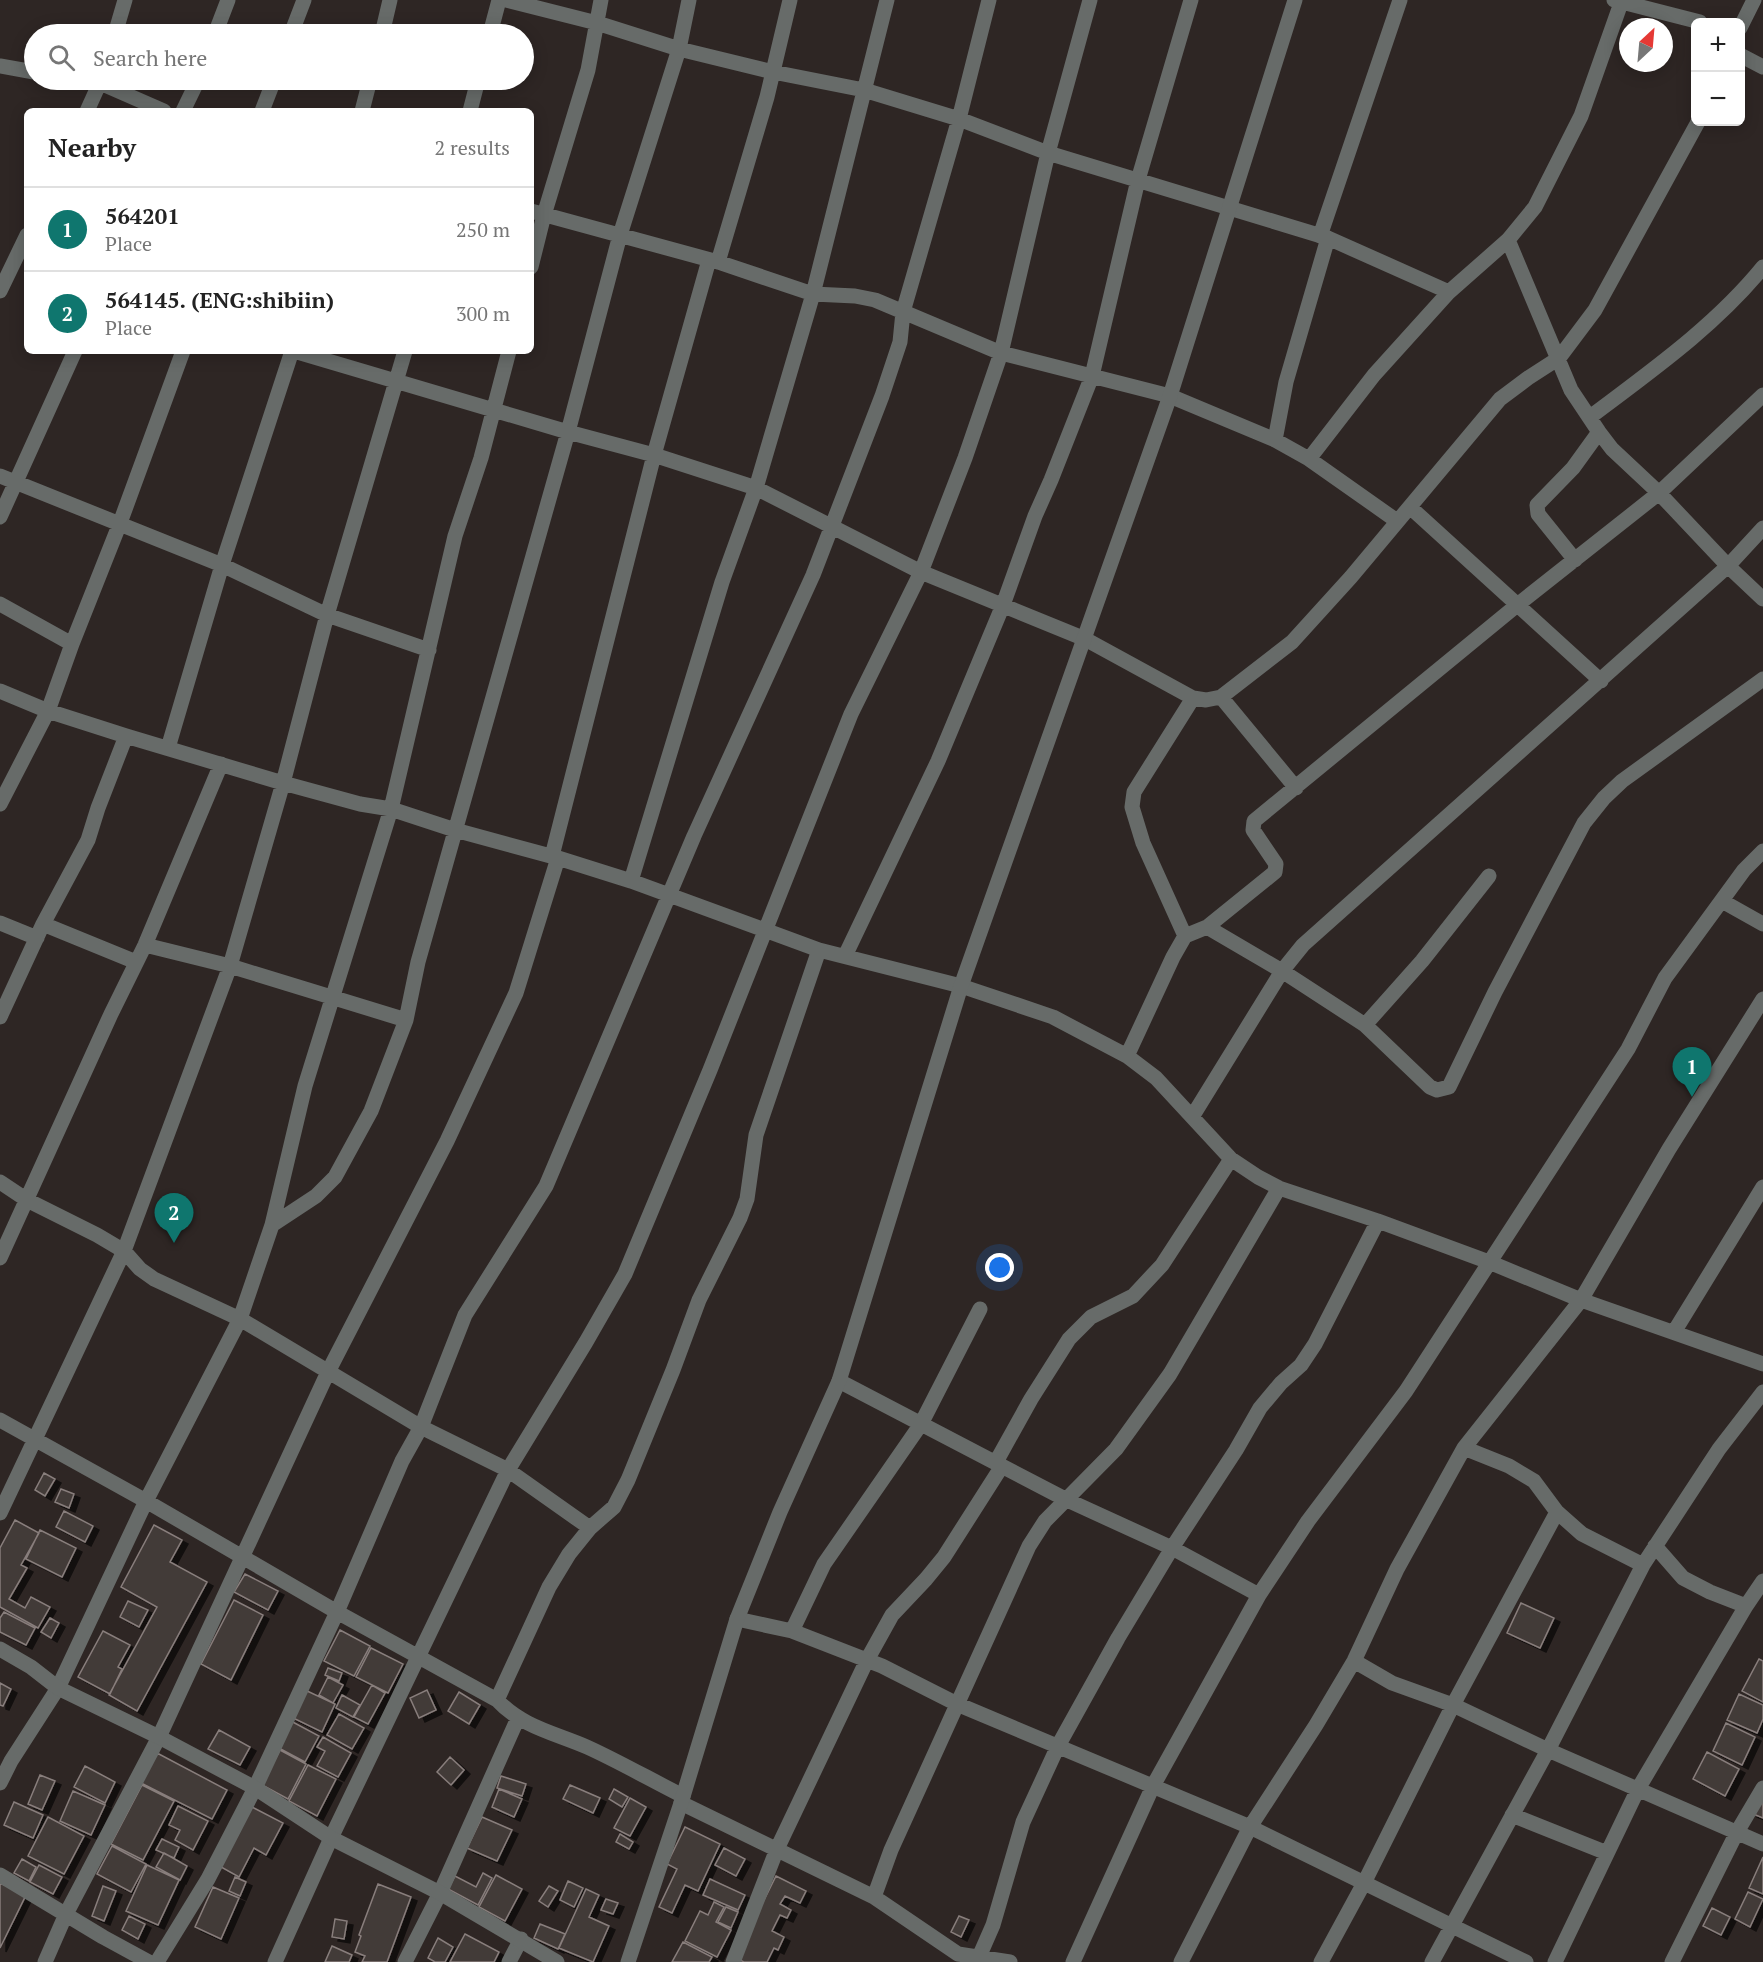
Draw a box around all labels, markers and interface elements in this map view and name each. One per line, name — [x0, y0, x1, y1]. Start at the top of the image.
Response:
north arrow — [1619, 18, 1673, 72]
map controls — [1691, 18, 1745, 126]
button: + — [1691, 18, 1745, 72]
search box — [24, 24, 534, 90]
icon: search — [45, 41, 78, 74]
text: Search here — [93, 43, 207, 72]
button: − — [1691, 72, 1745, 126]
text: Nearby — [48, 130, 136, 164]
text: 2 results — [435, 134, 510, 161]
text: 564201 — [105, 201, 180, 230]
text: 1 — [62, 216, 73, 243]
text: 250 m — [456, 216, 510, 243]
text: Place — [105, 230, 152, 257]
text: 564145. (ENG:shibiin) — [105, 285, 334, 314]
text: 2 — [62, 300, 73, 327]
text: 300 m — [456, 300, 510, 327]
text: Place — [105, 314, 152, 341]
pin: 1 — [1672, 1048, 1712, 1097]
pin: 2 — [154, 1194, 194, 1243]
your location — [985, 1253, 1014, 1282]

